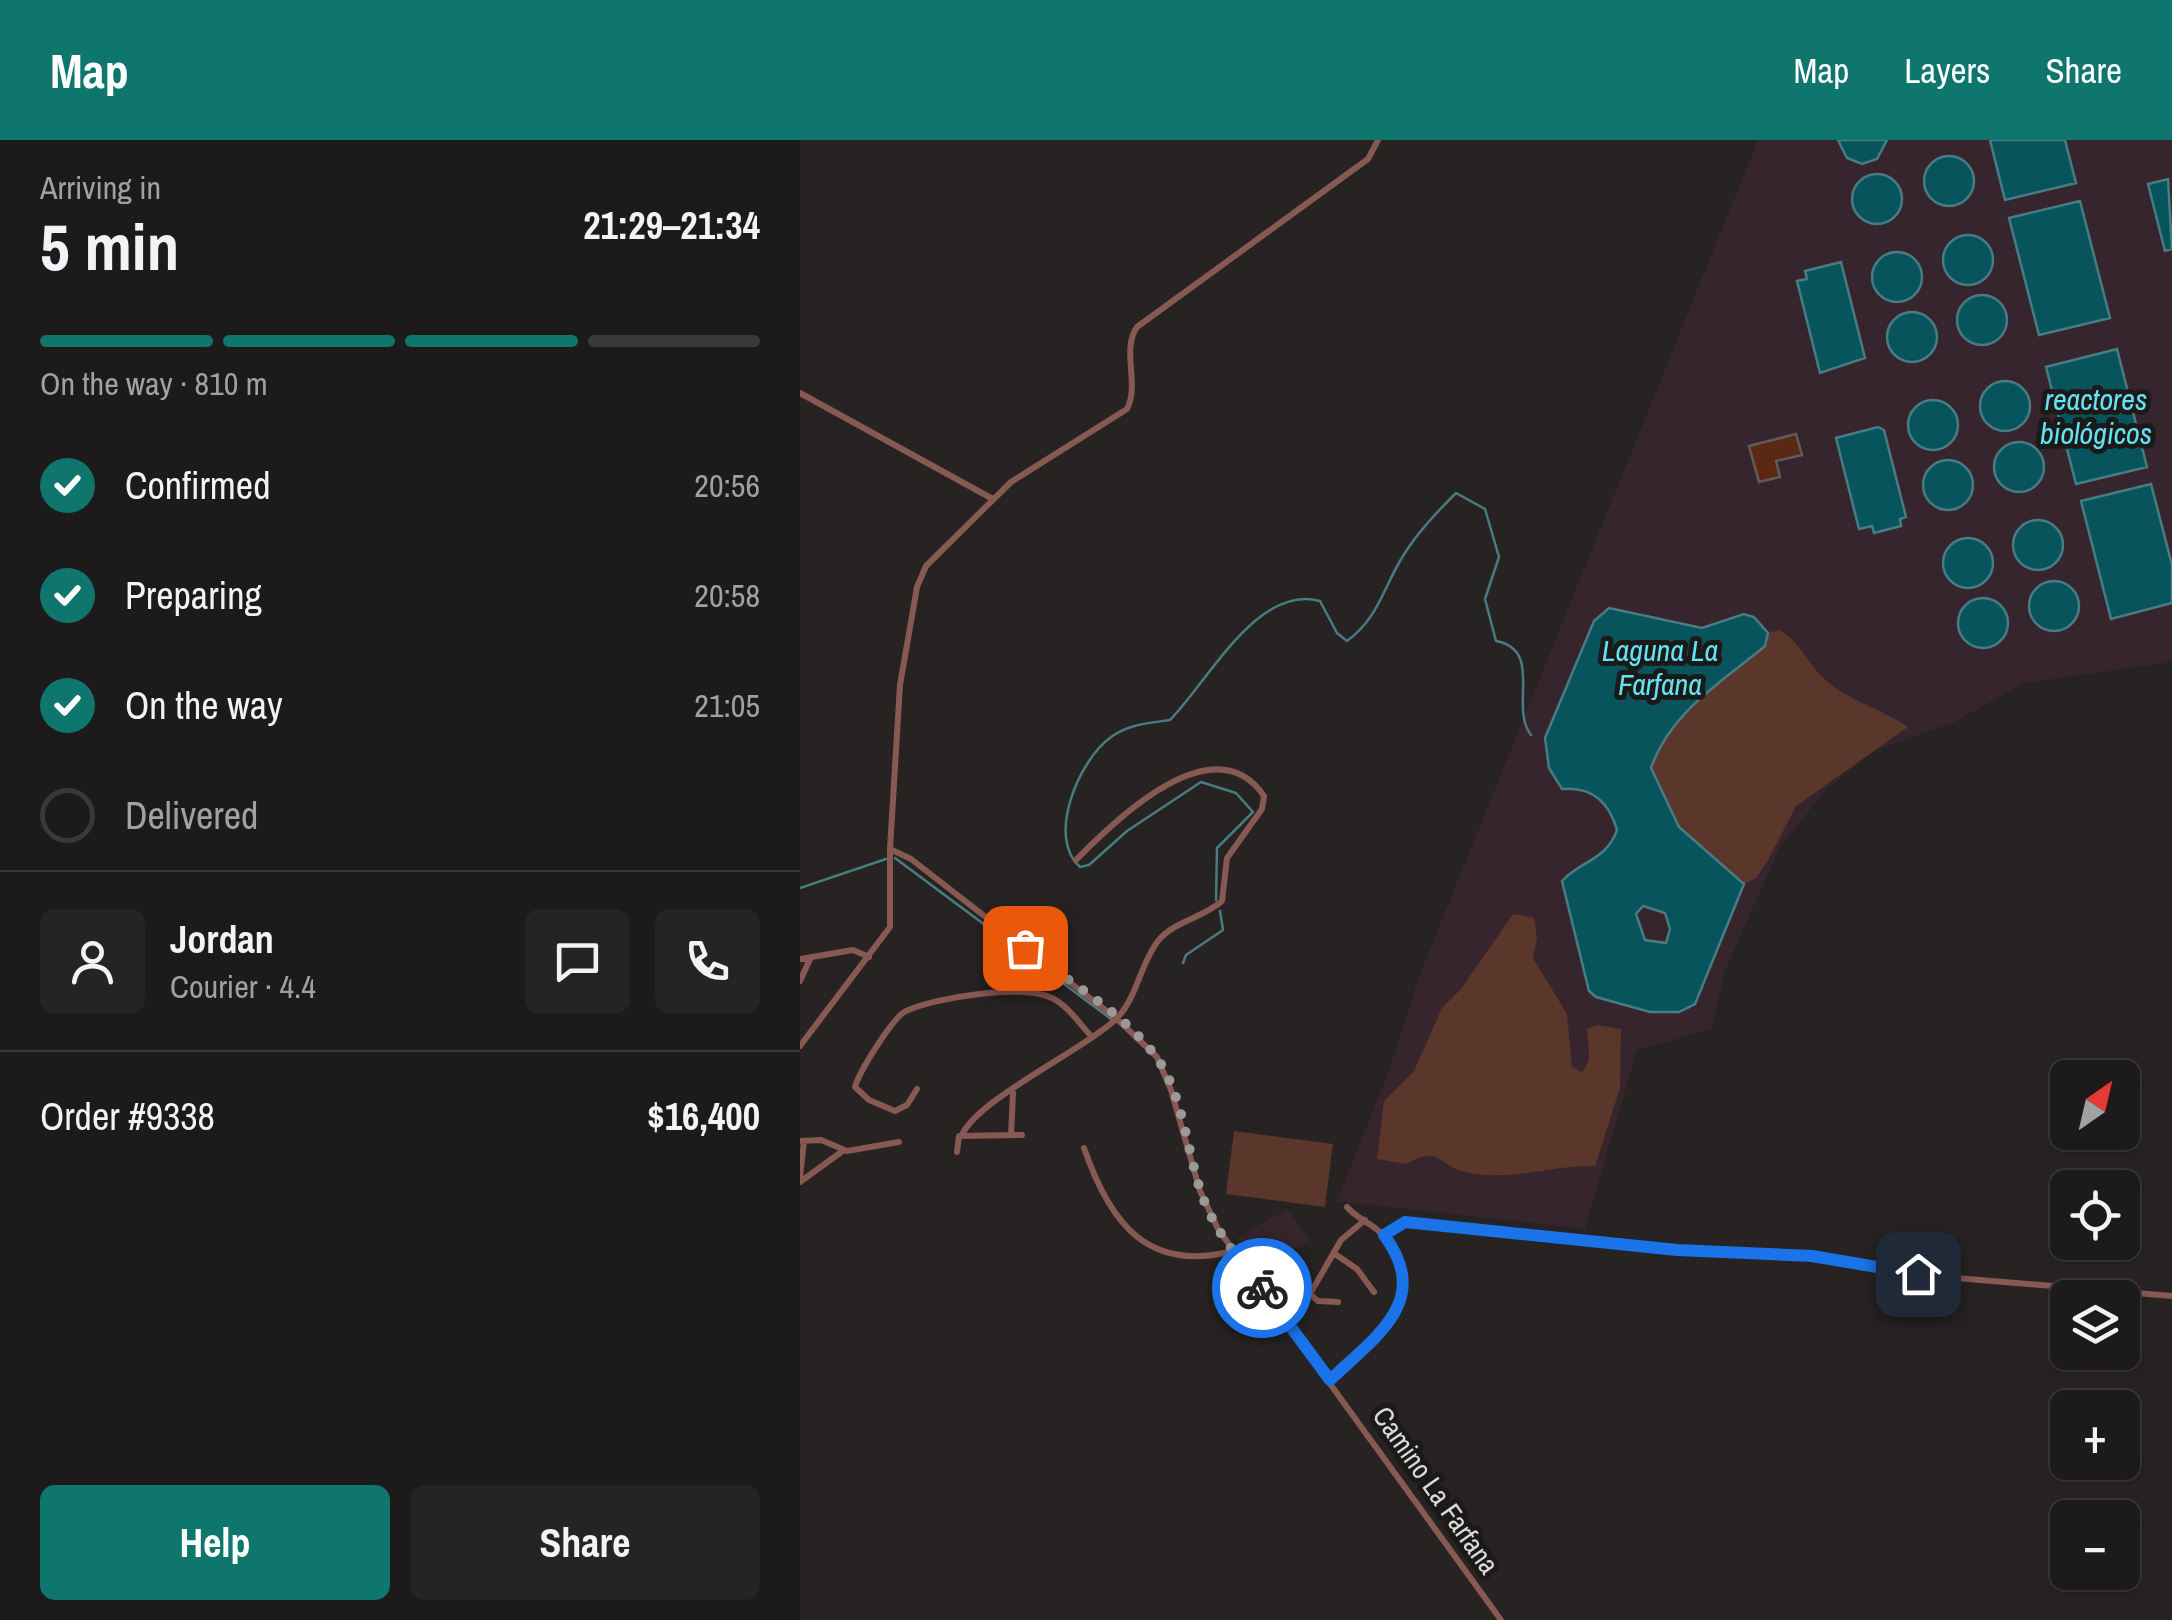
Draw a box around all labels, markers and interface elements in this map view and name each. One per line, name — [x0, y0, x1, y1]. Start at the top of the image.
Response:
text: Map — [50, 38, 129, 103]
text: Map — [1793, 47, 1849, 94]
text: Layers — [1904, 47, 1990, 94]
text: Share — [2045, 47, 2122, 94]
text: Arriving in — [40, 166, 161, 209]
text: 21:29–21:34 — [583, 200, 760, 251]
text: 5 min — [40, 203, 179, 290]
text: On the way · 810 m — [40, 362, 268, 405]
water label: reactores biológicos — [2040, 379, 2152, 453]
icon: check — [40, 458, 95, 513]
text: Confirmed — [125, 460, 270, 511]
text: 20:56 — [694, 464, 760, 507]
icon: check — [40, 568, 95, 623]
text: Preparing — [125, 570, 262, 621]
text: 20:58 — [694, 574, 760, 617]
water label: Laguna La Farfana — [1602, 630, 1718, 704]
icon: check — [40, 678, 95, 733]
text: On the way — [125, 680, 283, 731]
text: 21:05 — [694, 684, 760, 727]
text: Delivered — [125, 790, 258, 841]
pin — [983, 906, 1068, 991]
button: person — [40, 909, 145, 1014]
button: chat — [525, 909, 630, 1014]
button: phone — [655, 909, 760, 1014]
text: Jordan — [170, 914, 274, 965]
icon: bag — [998, 921, 1053, 976]
text: Courier · 4.4 — [170, 965, 316, 1008]
north arrow — [2050, 1060, 2140, 1150]
map controls — [2050, 1060, 2140, 1590]
text: Order #9338 — [40, 1091, 215, 1142]
text: $16,400 — [647, 1091, 760, 1142]
button: locate — [2050, 1170, 2140, 1260]
pin — [1876, 1232, 1961, 1317]
courier — [1212, 1238, 1312, 1338]
icon: home — [1891, 1247, 1946, 1302]
icon: bike — [1235, 1261, 1290, 1316]
button: layers — [2050, 1280, 2140, 1370]
button: + — [2050, 1390, 2140, 1480]
street label: Camino La Farfana — [1364, 1399, 1508, 1582]
button: Help — [40, 1485, 390, 1600]
button: Share — [410, 1485, 760, 1600]
button: − — [2050, 1500, 2140, 1590]

